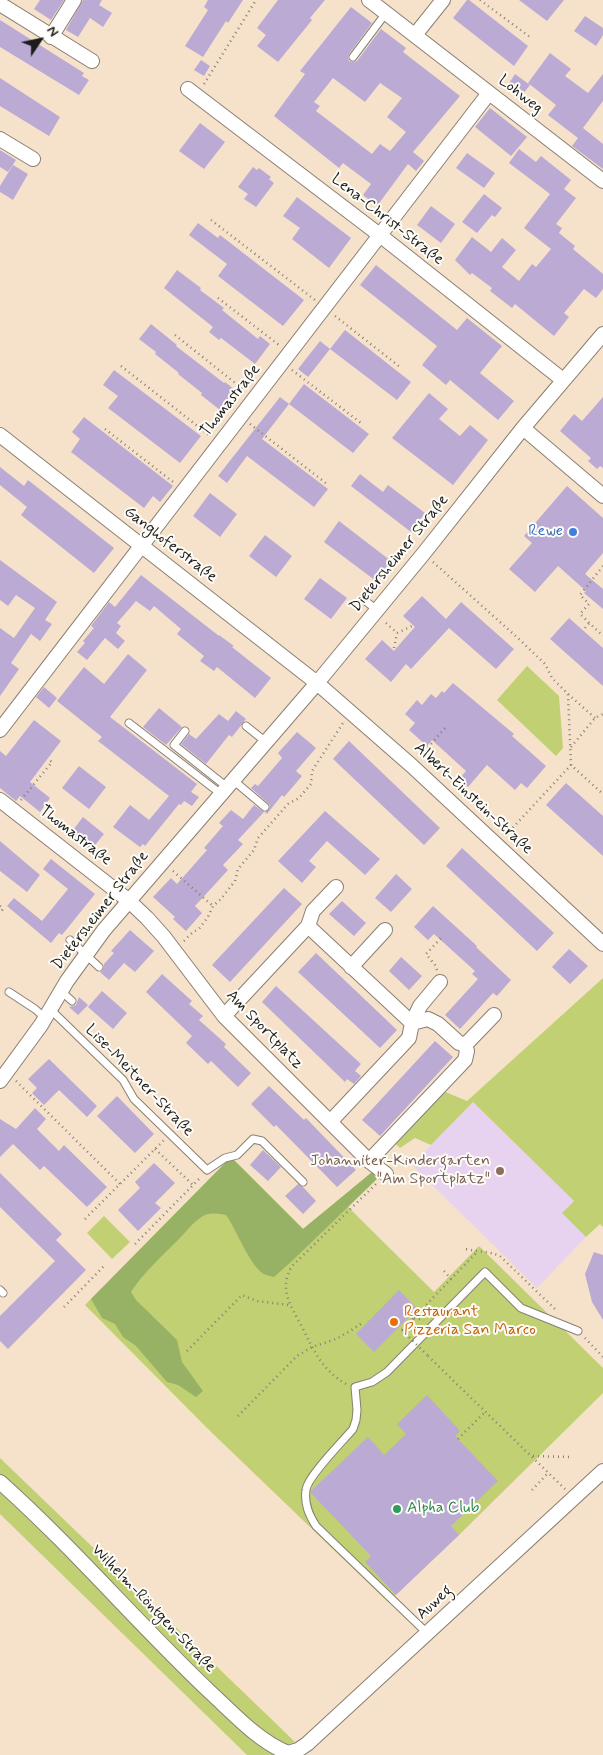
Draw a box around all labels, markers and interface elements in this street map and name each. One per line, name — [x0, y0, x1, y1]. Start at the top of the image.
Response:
north arrow — [15, 15, 65, 65]
text: N — [42, 23, 63, 41]
street label: Lohweg — [494, 72, 546, 118]
street label: Lena-Christ-Straße — [327, 170, 447, 270]
street label: Thomastraße — [197, 361, 265, 441]
street label: Dietersheimer Straße — [347, 491, 453, 617]
street label: Ganghoferstraße — [120, 503, 220, 587]
place label: Rewe — [528, 522, 563, 542]
marker: Rewe — [567, 526, 579, 538]
street label: Albert-Einstein-Straße — [410, 739, 536, 859]
street label: Thomastraße — [35, 802, 115, 870]
street label: Dietersheimer Straße — [49, 848, 153, 974]
street label: Am Sportplatz — [221, 986, 307, 1074]
street label: Lise-Meitner-Straße — [81, 1021, 197, 1141]
place label: Johanniter-Kindergarten "Am Sportplatz" — [310, 1152, 490, 1190]
marker: Johanniter-Kindergarten "Am Sportplatz" — [494, 1165, 506, 1177]
place label: Restaurant Pizzeria San Marco — [404, 1303, 536, 1341]
marker: Restaurant Pizzeria San Marco — [388, 1316, 400, 1328]
place label: Alpha Club — [407, 1499, 479, 1519]
marker: Alpha Club — [391, 1503, 403, 1515]
street label: Wilhelm-Röntgen-Straße — [87, 1541, 219, 1677]
street label: Auweg — [413, 1582, 457, 1624]

